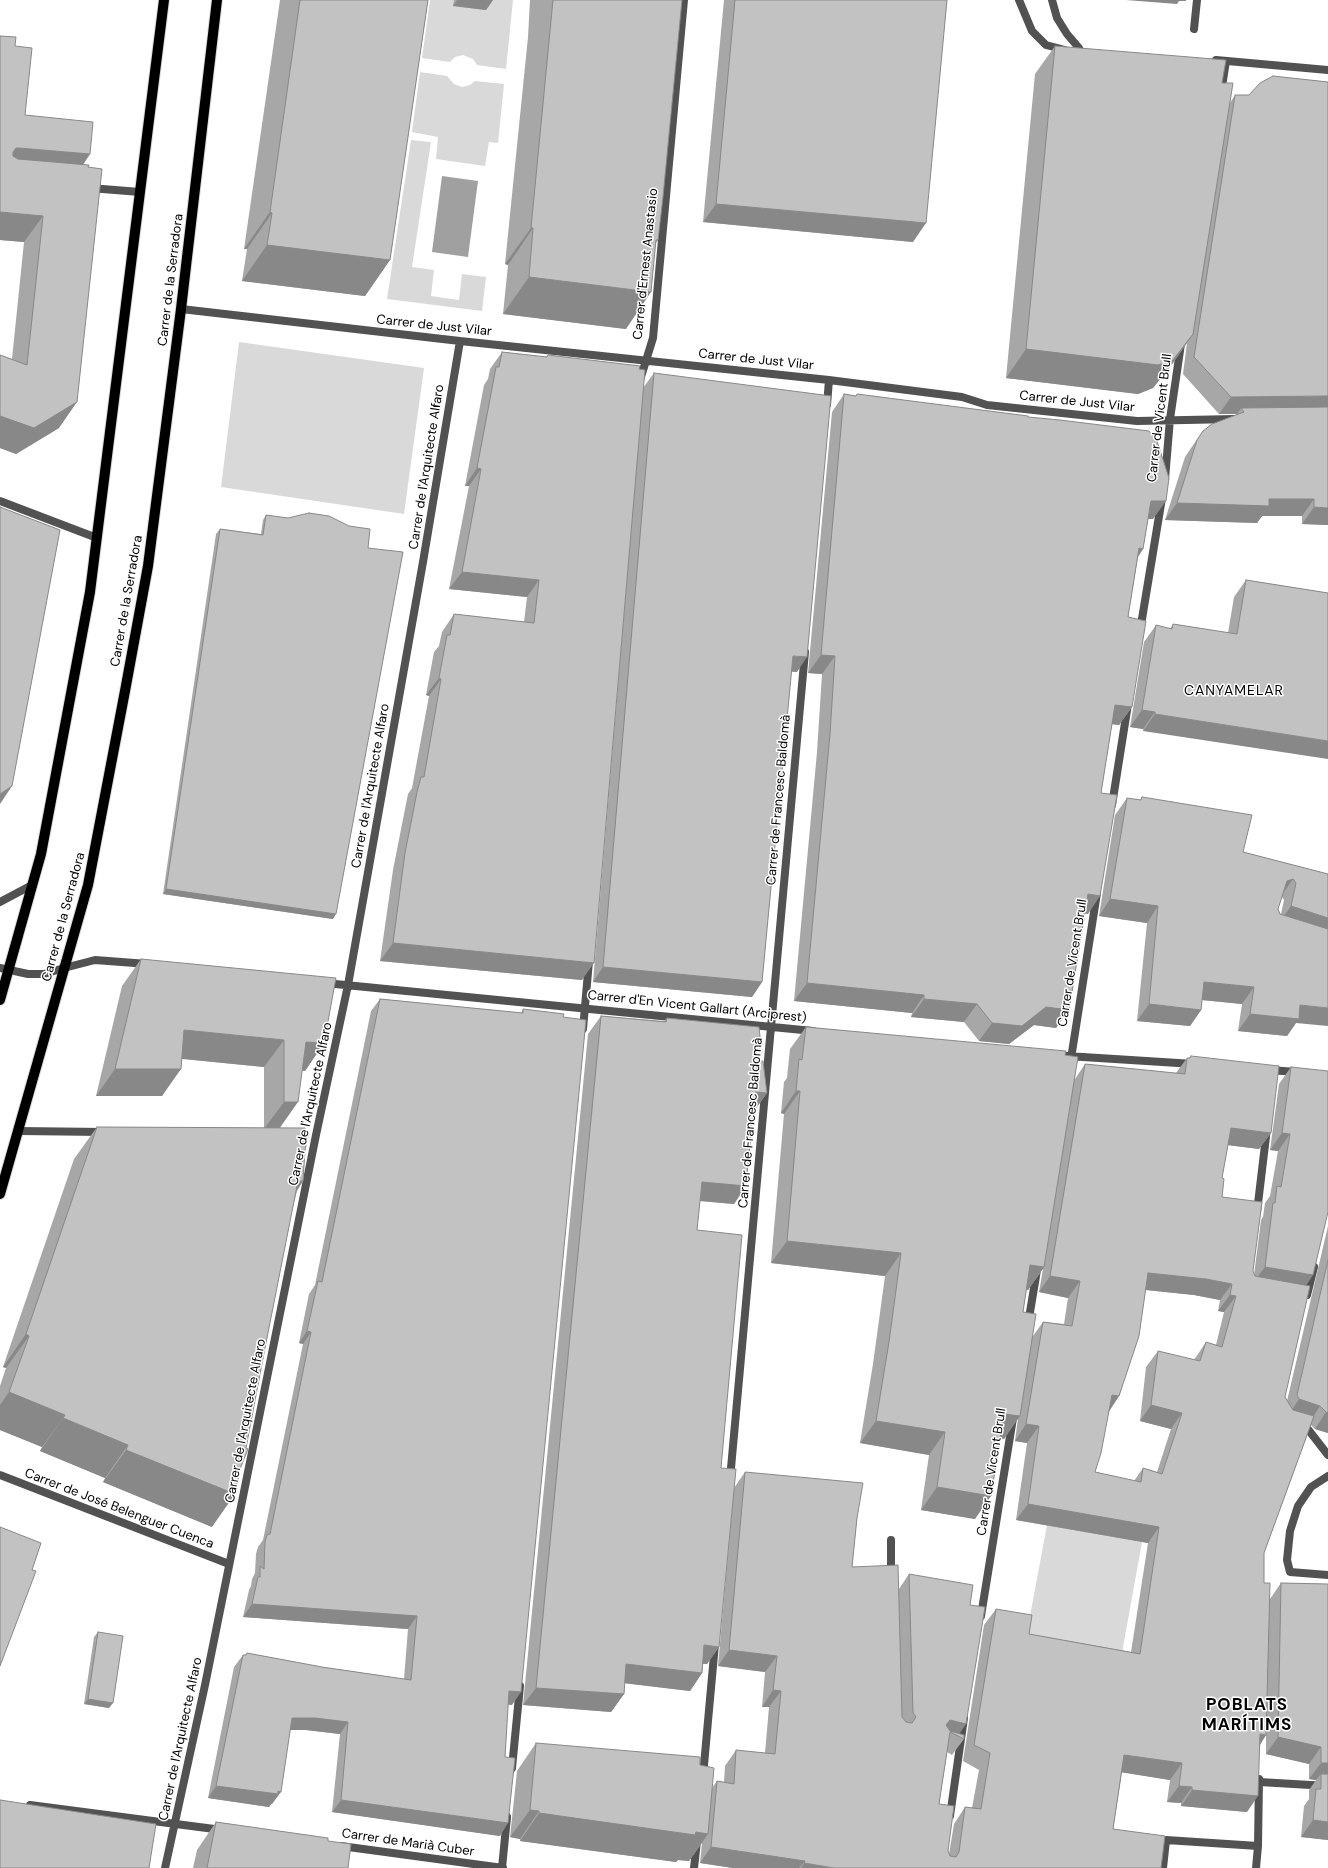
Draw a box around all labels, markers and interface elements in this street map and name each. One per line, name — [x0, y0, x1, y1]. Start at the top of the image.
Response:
street label: Carrer d'Ernest Anastasio — [630, 187, 662, 341]
street label: Carrer de la Serradora — [155, 213, 187, 347]
street label: Carrer de Just Vilar — [376, 312, 492, 340]
street label: Carrer de Just Vilar — [698, 346, 814, 374]
street label: Carrer de Vicent Brull — [1144, 353, 1176, 483]
street label: Carrer de l'Arquitecte Alfaro — [406, 383, 448, 551]
street label: Carrer de Just Vilar — [1019, 388, 1135, 416]
street label: Carrer de la Serradora — [108, 534, 146, 668]
district label: CANYAMELAR — [1184, 683, 1284, 699]
street label: Carrer de l'Arquitecte Alfaro — [349, 702, 393, 870]
street label: Carrer de Francesc Baldomà — [764, 714, 794, 886]
street label: Carrer de la Serradora — [39, 851, 89, 983]
street label: Carrer de Vicent Brull — [1055, 898, 1091, 1028]
street label: Carrer d'En Vicent Gallart (Arciprest) — [587, 988, 807, 1026]
street label: Carrer de l'Arquitecte Alfaro — [286, 1021, 336, 1187]
street label: Carrer de Francesc Baldomà — [736, 1037, 766, 1209]
street label: Carrer de l'Arquitecte Alfaro — [222, 1338, 270, 1504]
street label: Carrer de Vicent Brull — [974, 1407, 1010, 1537]
street label: Carrer de José Belenguer Cuenca — [22, 1466, 216, 1552]
street label: Carrer de l'Arquitecte Alfaro — [156, 1656, 206, 1822]
district label: POBLATS MARÍTIMS — [1202, 1696, 1292, 1736]
street label: Carrer de Marià Cuber — [341, 1826, 475, 1860]

